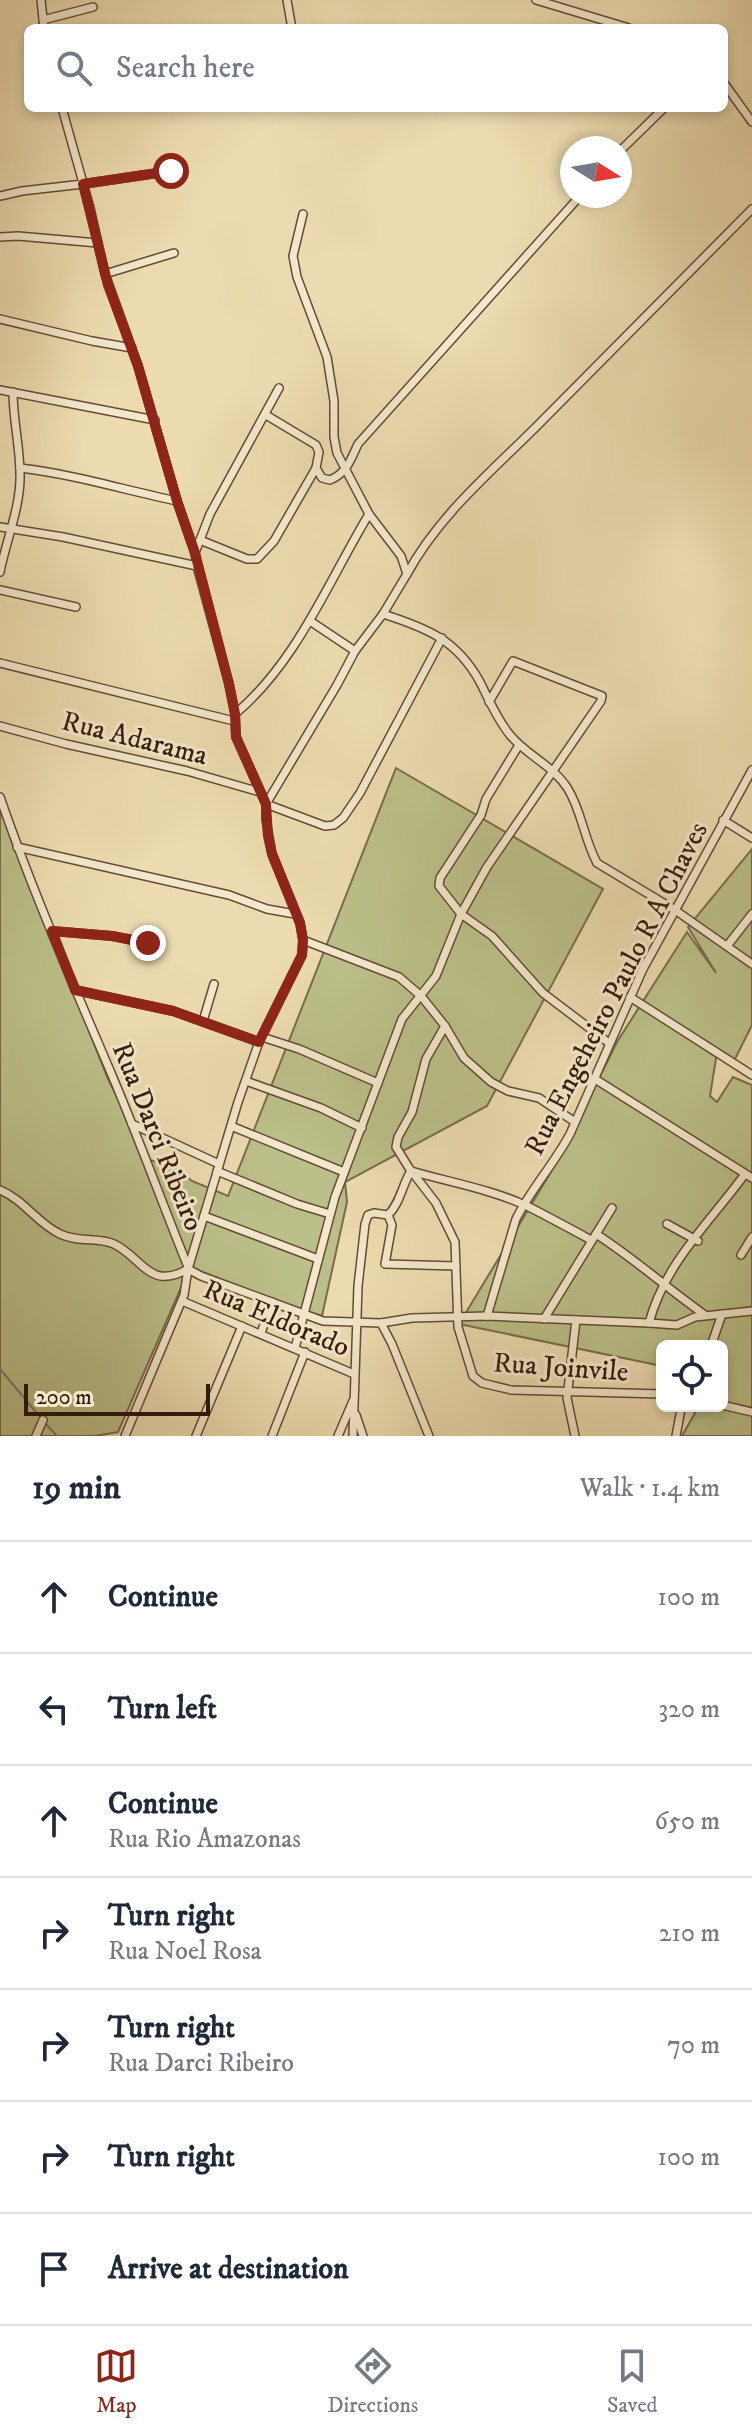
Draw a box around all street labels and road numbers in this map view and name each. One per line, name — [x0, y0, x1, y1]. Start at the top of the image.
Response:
street label: Rua Adarama — [58, 703, 211, 773]
street label: Rua Engeheiro Paulo R A Chaves — [517, 816, 716, 1161]
street label: Rua Darci Ribeiro — [104, 1037, 211, 1236]
street label: Rua Eldorado — [198, 1272, 355, 1365]
street label: Rua Joinvile — [492, 1345, 630, 1390]

